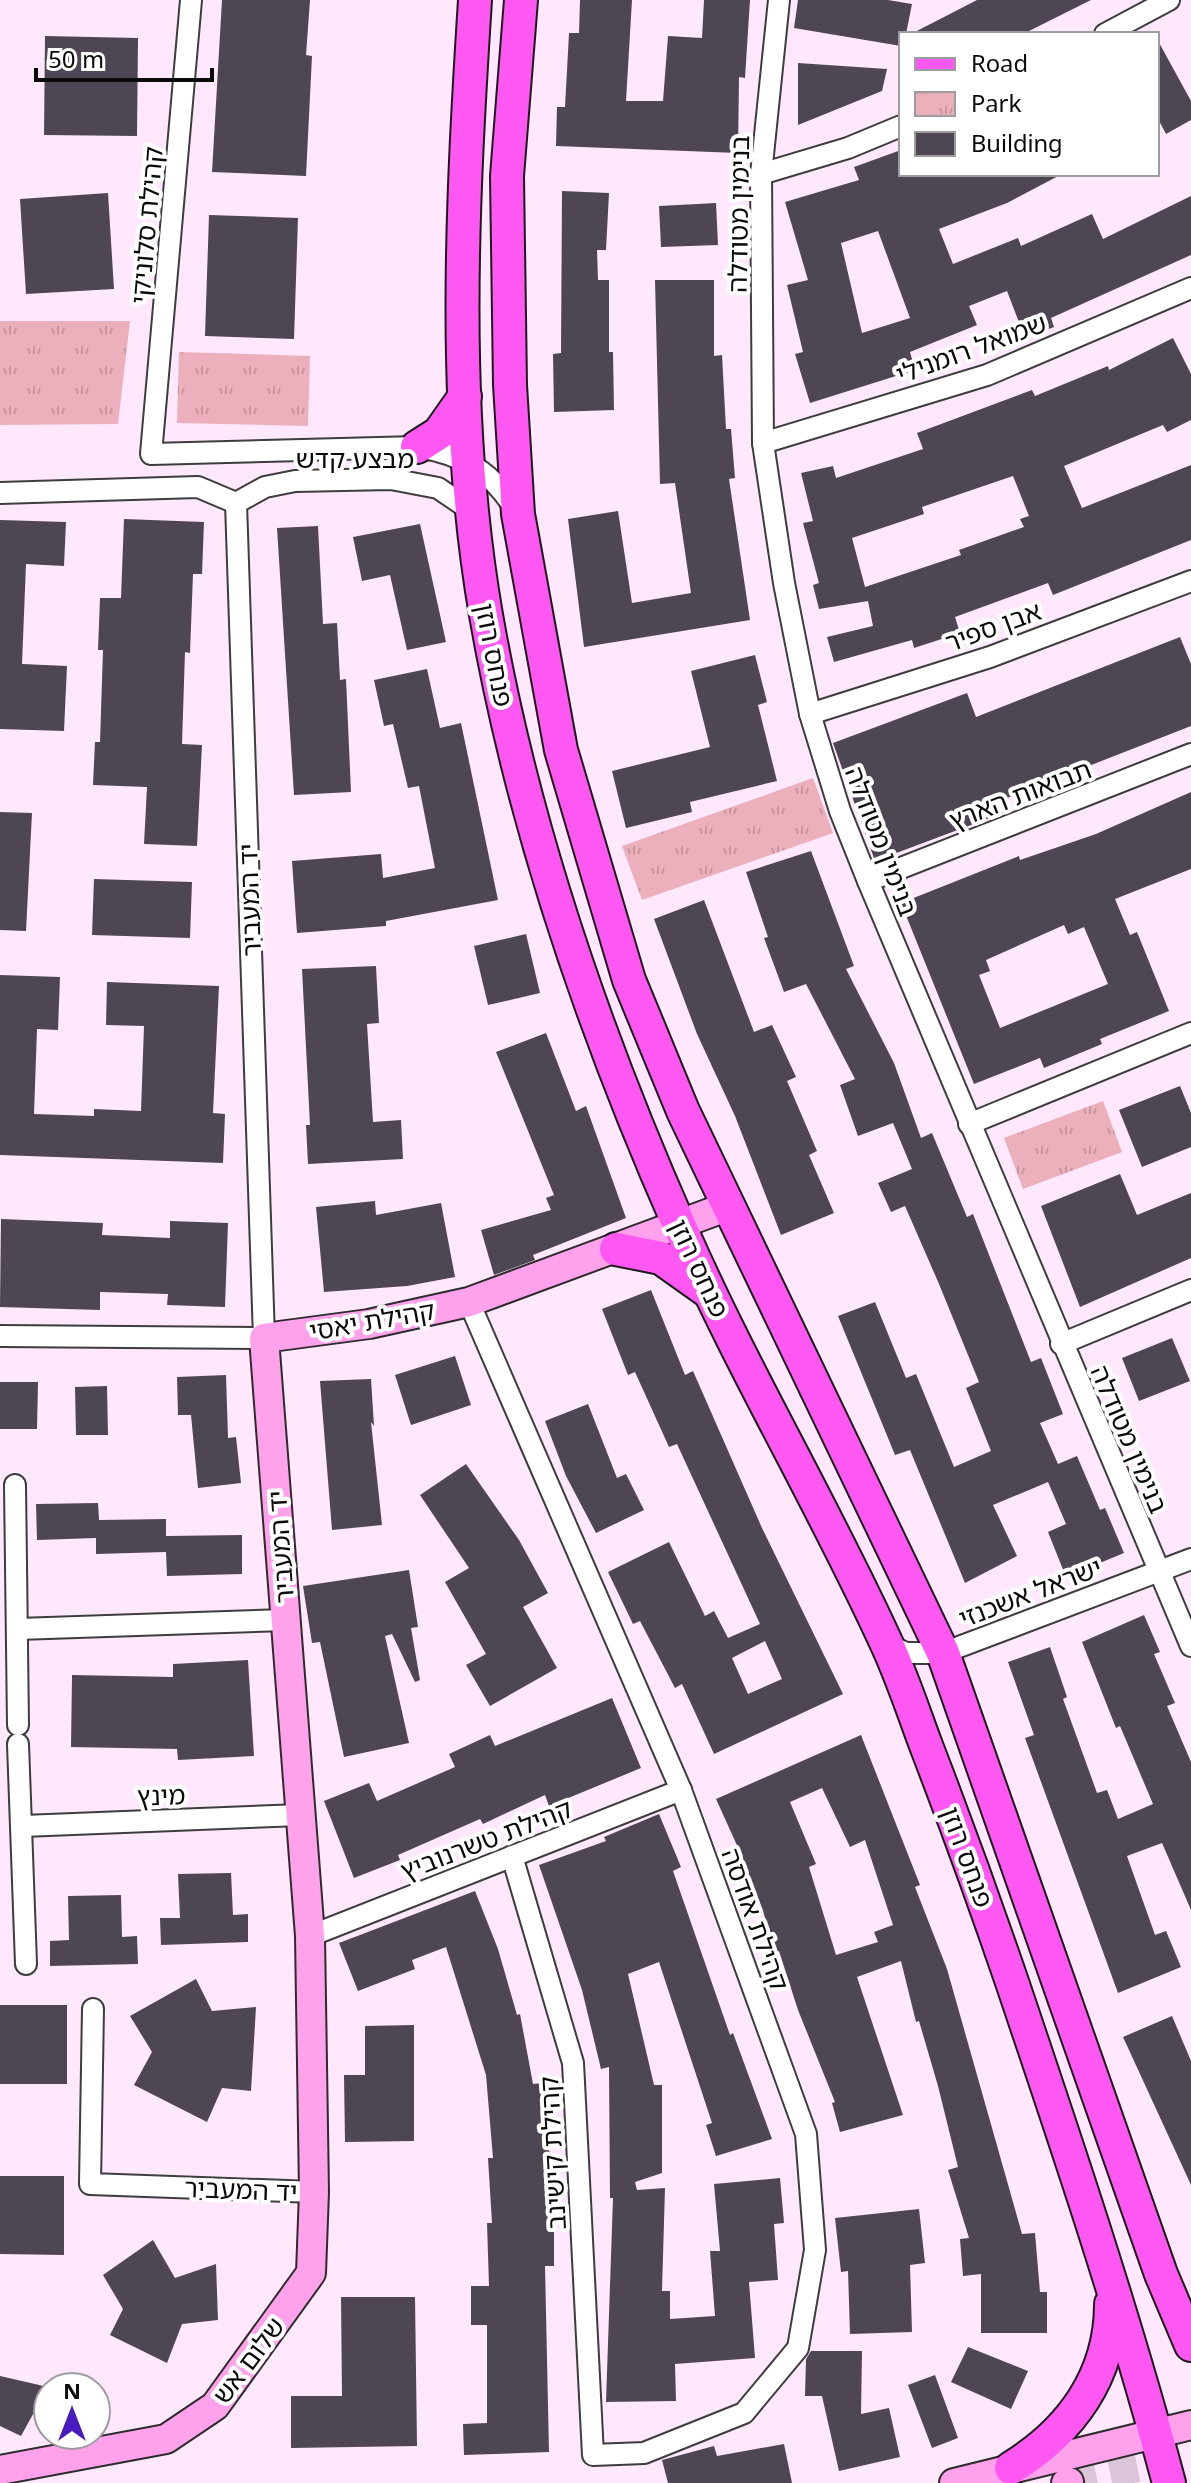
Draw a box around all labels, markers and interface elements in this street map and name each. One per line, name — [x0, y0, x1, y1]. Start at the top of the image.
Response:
scale bar — [36, 32, 212, 82]
legend — [899, 32, 1159, 176]
text: 50 m — [48, 42, 104, 75]
text: Road — [971, 46, 1028, 79]
text: Park — [971, 86, 1021, 119]
text: Building — [971, 126, 1063, 159]
street label: בנימין מטודלה — [719, 135, 757, 293]
street label: קהילת סלוניקי — [121, 145, 171, 305]
street label: שמואל רומנילי — [891, 304, 1051, 392]
street label: מבצע קדש — [296, 440, 414, 476]
street label: אבן ספיר — [940, 592, 1046, 660]
street label: פנחס רוזן — [467, 600, 523, 710]
street label: תבואות הארץ — [944, 750, 1096, 838]
street label: בנימין מטודלה — [837, 761, 927, 921]
street label: יד המעביר — [229, 843, 269, 957]
street label: פנחס רוזן — [661, 1213, 739, 1323]
street label: קהילת יאסי — [306, 1291, 438, 1349]
street label: בנימין מטודלה — [1083, 1359, 1177, 1519]
street label: יד המעביר — [258, 1489, 302, 1605]
street label: ישראל אשכנזי — [953, 1548, 1107, 1636]
street label: מינץ — [136, 1776, 186, 1814]
street label: קהילת טשרנוביץ — [395, 1790, 577, 1888]
street label: פנחס רוזן — [933, 1802, 1003, 1912]
street label: קהילת אודסה — [714, 1843, 798, 1995]
street label: קהילת קישינב — [530, 2075, 574, 2231]
street label: יד המעביר — [184, 2169, 298, 2209]
street label: שלום אש — [204, 2309, 292, 2411]
north arrow — [32, 2371, 112, 2451]
text: N — [63, 2376, 81, 2405]

